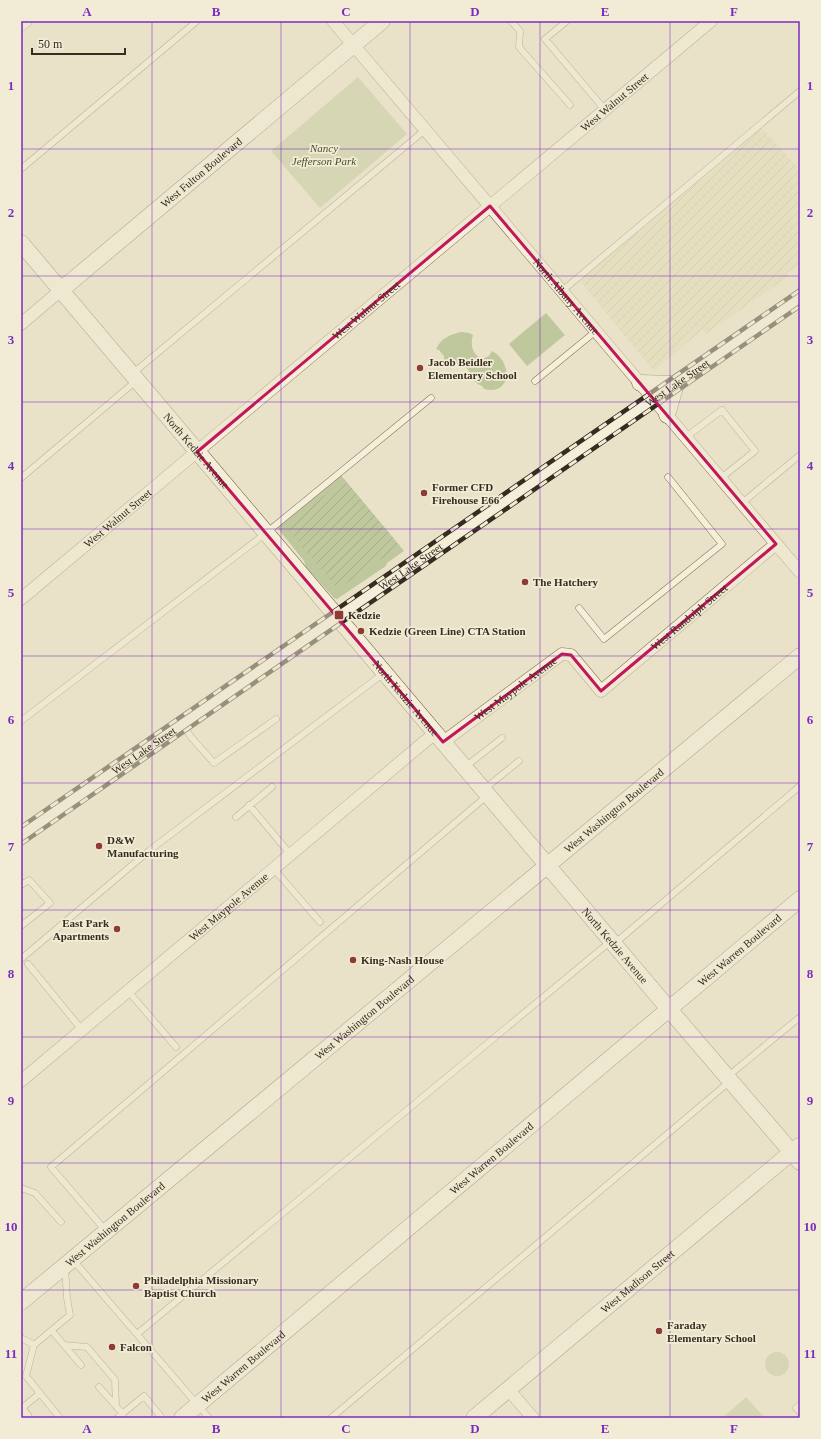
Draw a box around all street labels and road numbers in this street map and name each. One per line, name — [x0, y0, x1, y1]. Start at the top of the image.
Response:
street label: West Walnut Street — [578, 70, 650, 134]
street label: West Fulton Boulevard — [158, 135, 245, 210]
street label: North Albany Avenue — [531, 256, 602, 337]
street label: West Walnut Street — [330, 278, 402, 342]
street label: West Lake Street — [643, 356, 711, 409]
street label: North Kedzie Avenue — [161, 410, 232, 491]
street label: West Walnut Street — [81, 486, 154, 550]
street label: West Lake Street — [376, 540, 445, 593]
street label: West Randolph Street — [649, 582, 730, 652]
street label: West Maypole Avenue — [472, 654, 559, 723]
street label: North Kedzie Avenue — [371, 658, 441, 738]
street label: West Lake Street — [109, 724, 178, 777]
street label: West Washington Boulevard — [562, 766, 666, 855]
street label: West Maypole Avenue — [187, 870, 270, 943]
street label: North Kedzie Avenue — [580, 905, 650, 986]
street label: West Warren Boulevard — [695, 911, 784, 988]
street label: West Washington Boulevard — [312, 972, 417, 1062]
street label: West Warren Boulevard — [447, 1119, 536, 1197]
street label: West Washington Boulevard — [63, 1179, 167, 1269]
street label: West Madison Street — [598, 1247, 676, 1315]
street label: West Warren Boulevard — [199, 1328, 288, 1405]

